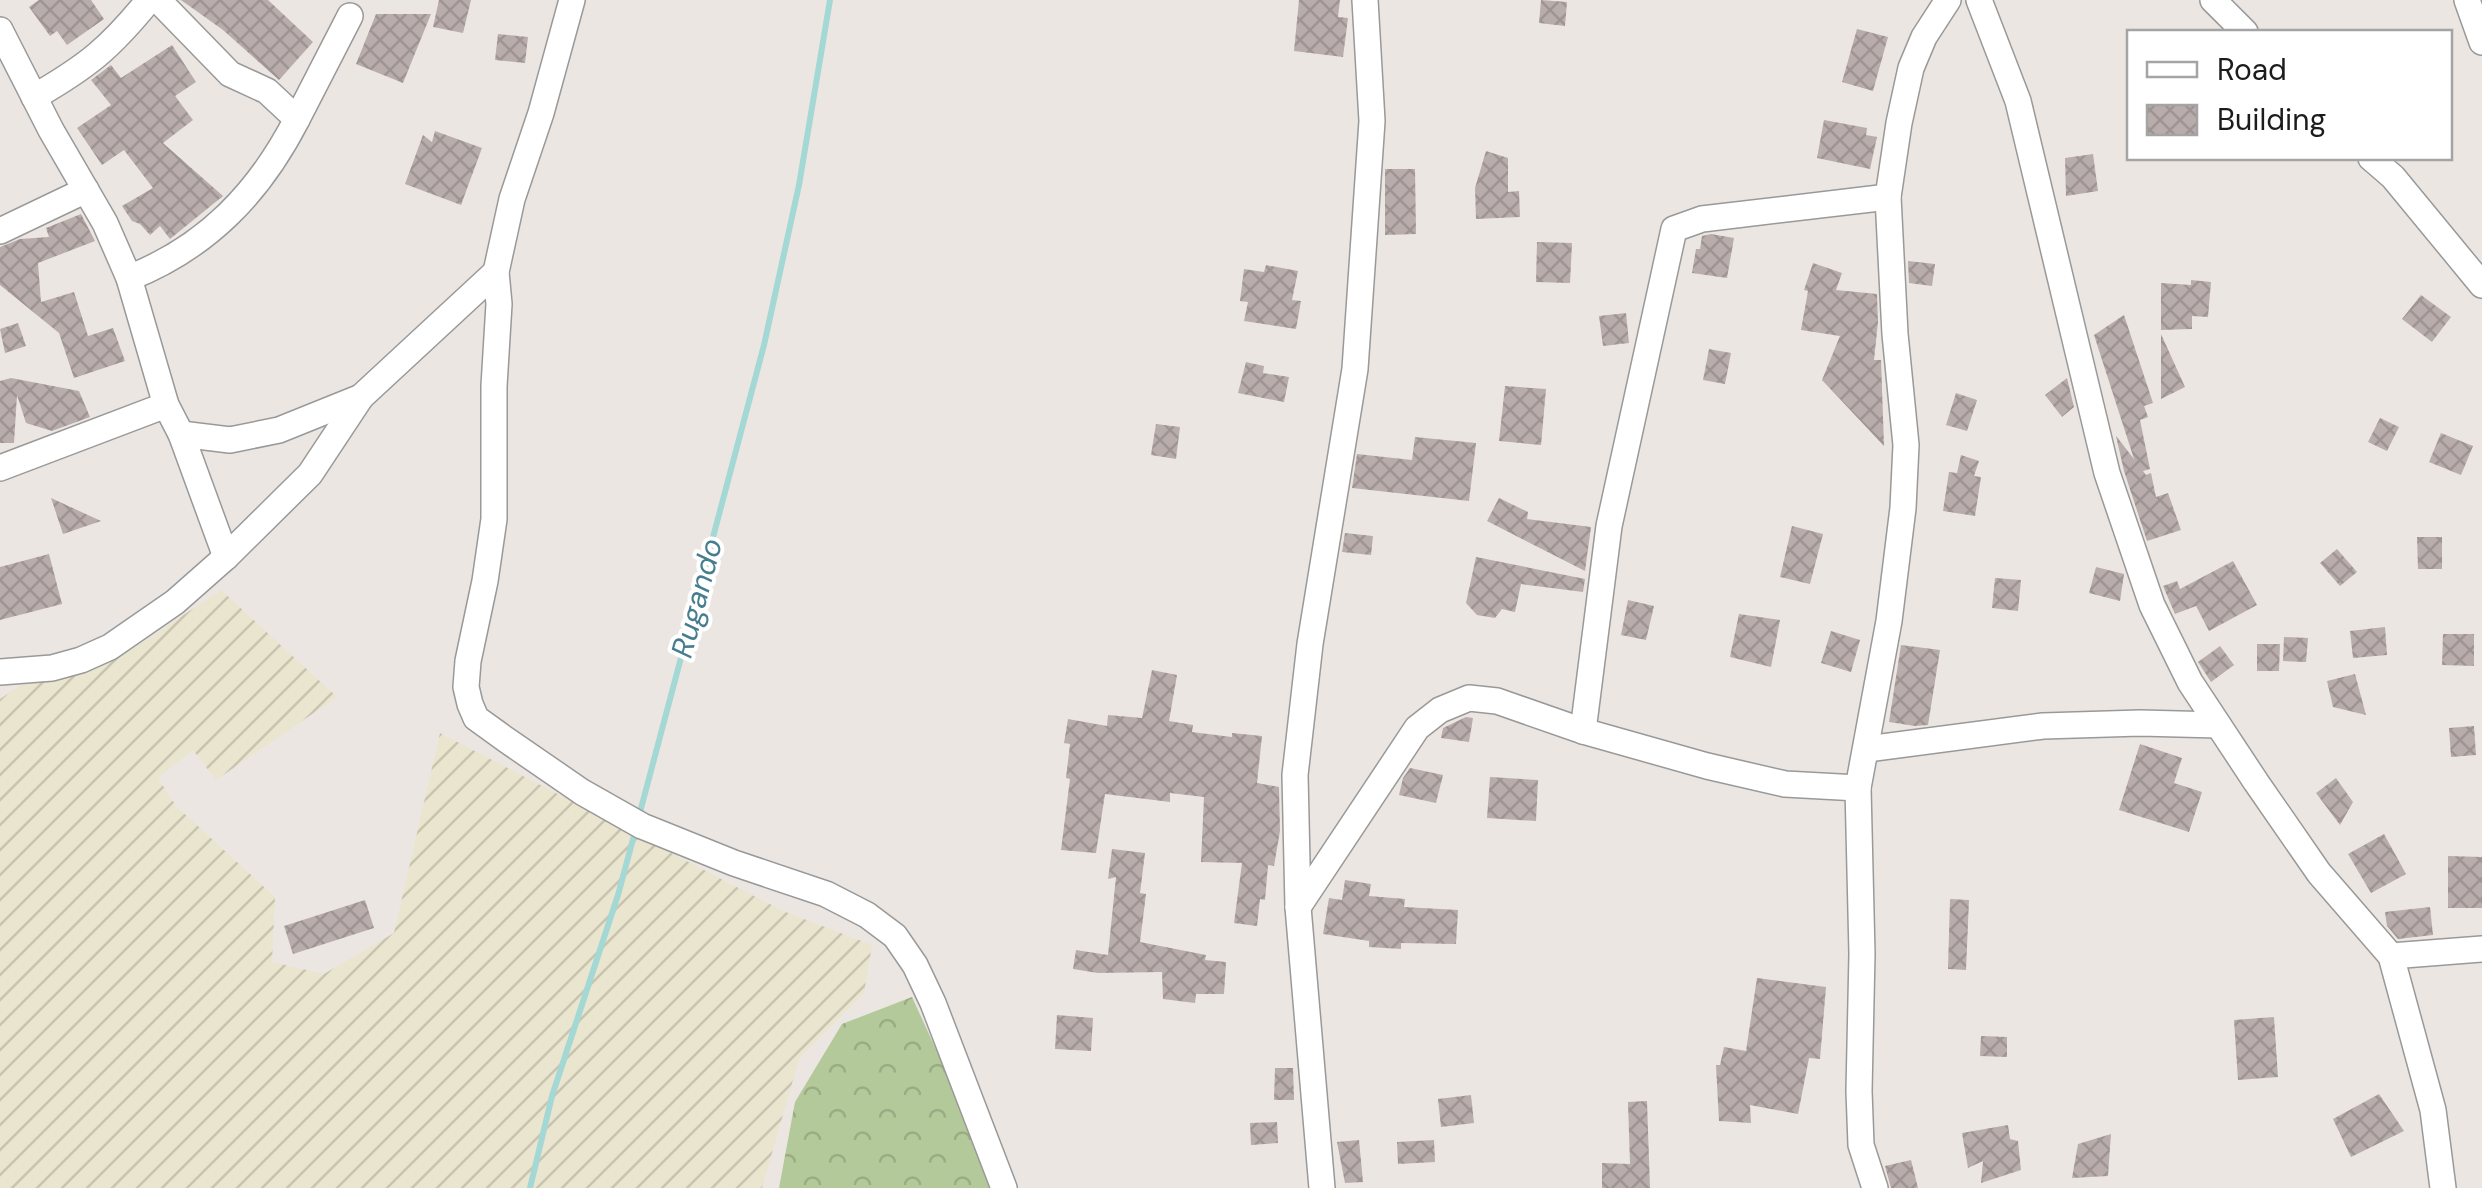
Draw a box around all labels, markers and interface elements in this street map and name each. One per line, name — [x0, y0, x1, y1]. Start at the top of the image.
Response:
legend — [2127, 30, 2452, 160]
text: Road — [2217, 50, 2287, 89]
text: Building — [2217, 100, 2326, 139]
water label: Rugando — [662, 534, 731, 662]

